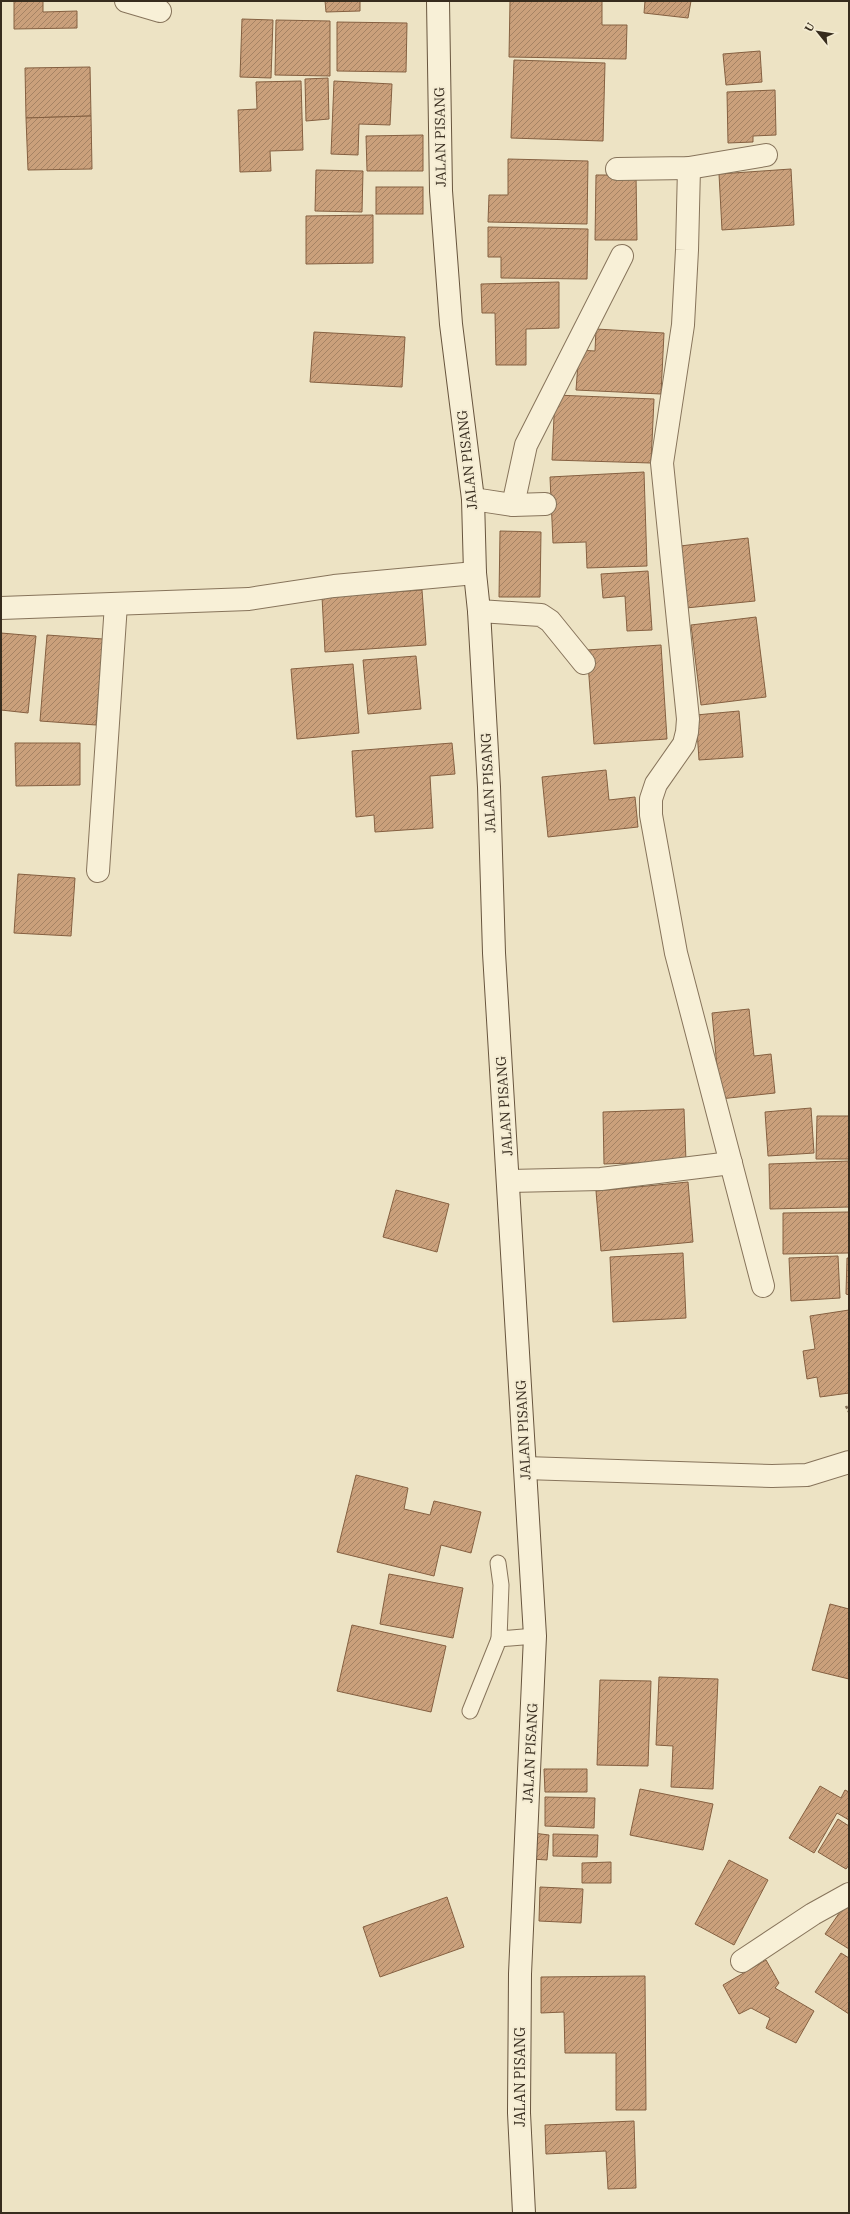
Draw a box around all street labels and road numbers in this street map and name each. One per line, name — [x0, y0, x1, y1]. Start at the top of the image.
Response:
street label: JALAN PISANG — [430, 87, 450, 187]
street label: JALAN PISANG — [453, 409, 481, 511]
street label: JALAN PISANG — [476, 733, 500, 833]
street label: JALAN PISANG — [492, 1055, 516, 1157]
street label: JALAN PISANG — [511, 1380, 535, 1480]
street label: JALAN PISANG — [518, 1703, 542, 1803]
street label: JALAN PISANG — [511, 2027, 529, 2127]

